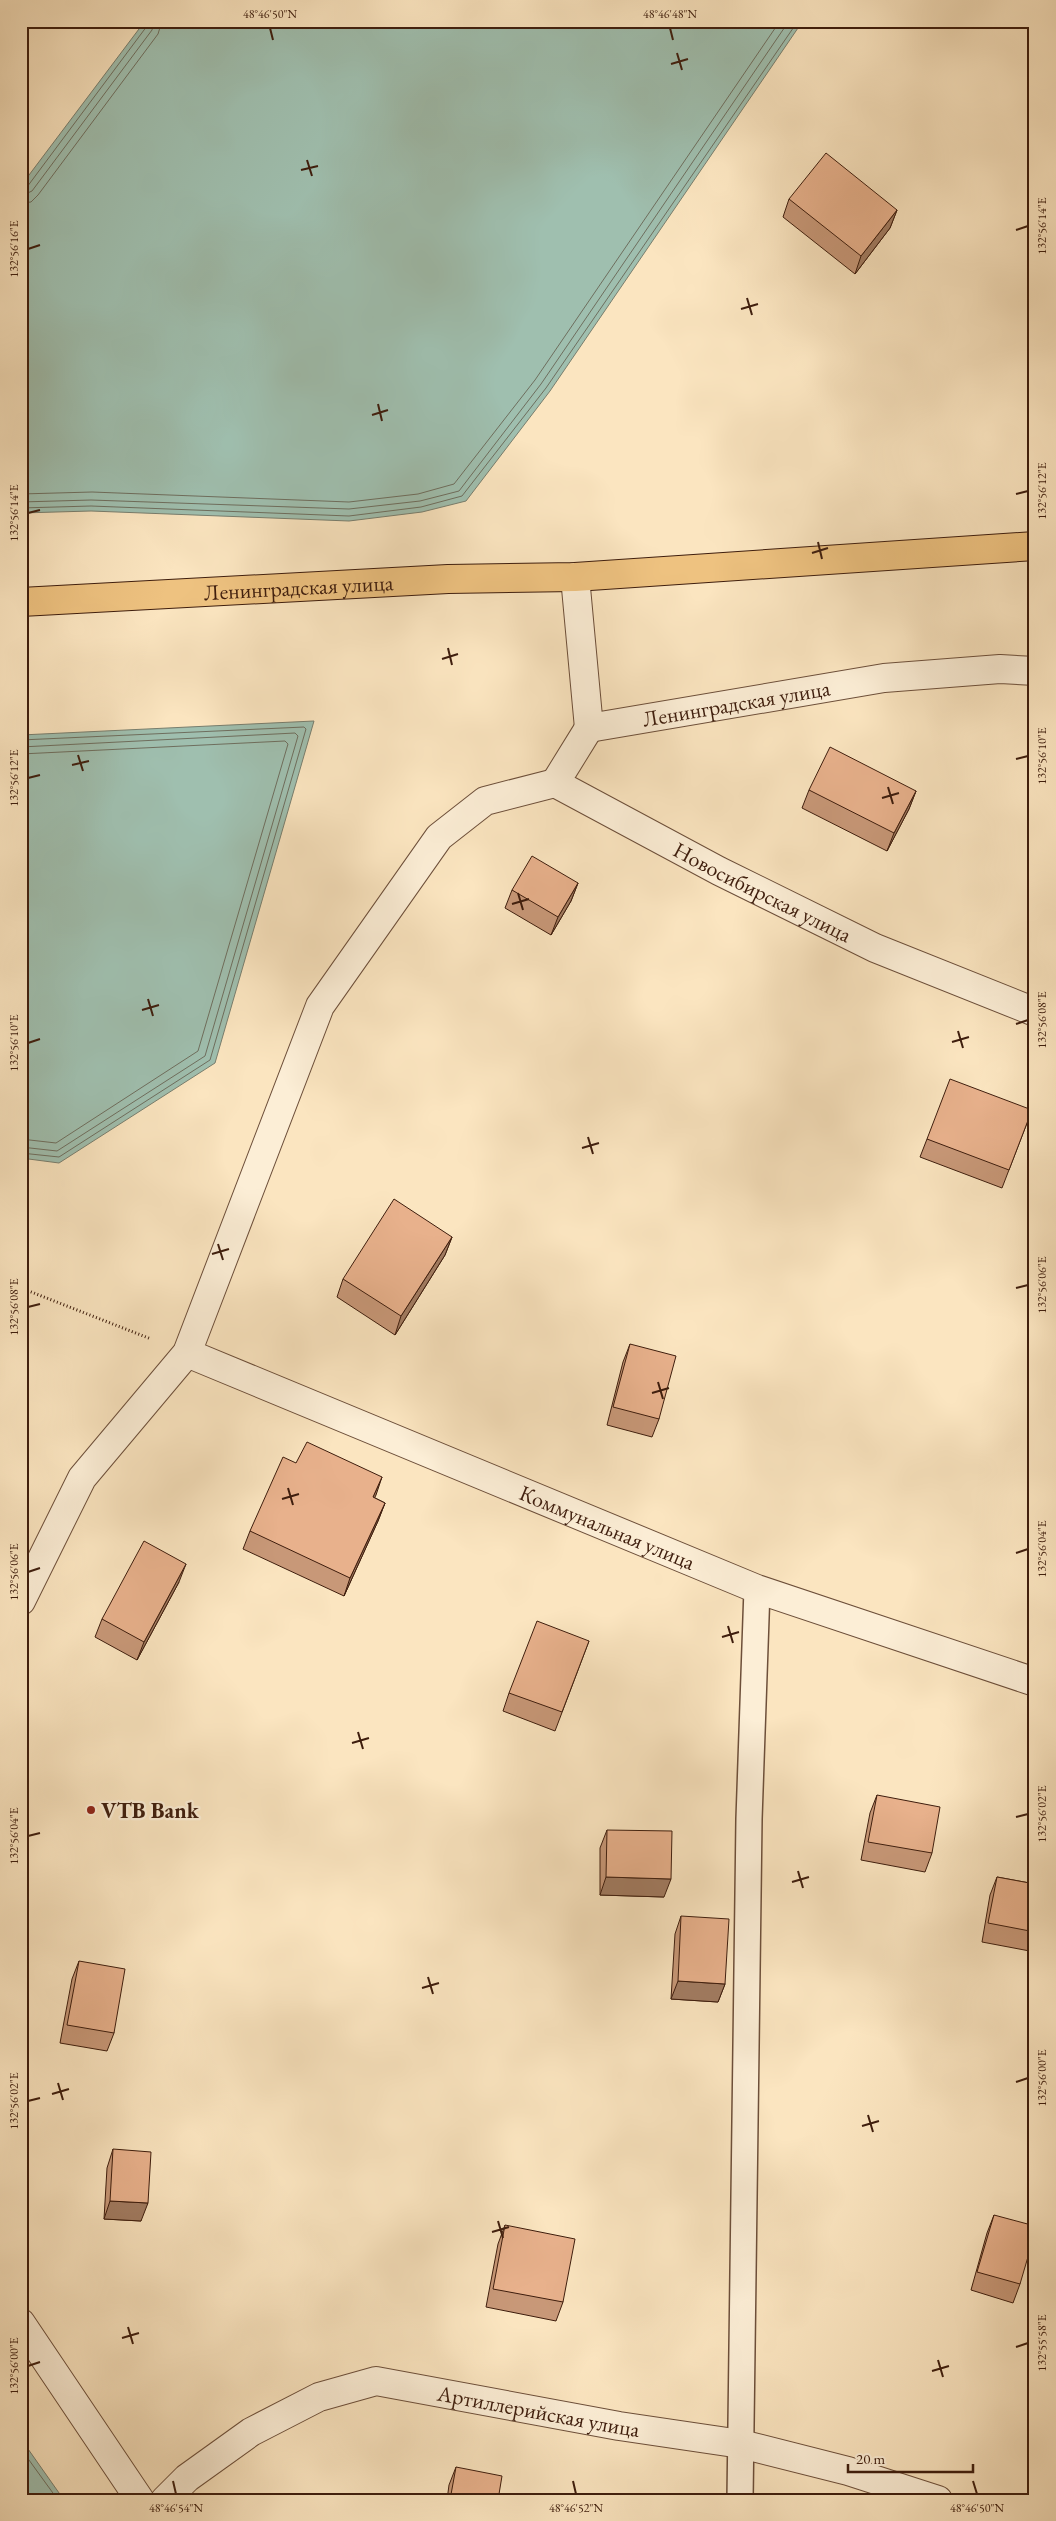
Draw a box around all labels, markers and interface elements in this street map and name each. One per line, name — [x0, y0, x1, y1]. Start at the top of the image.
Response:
text: 48°46'50"N — [243, 6, 297, 22]
text: 48°46'48"N — [643, 6, 697, 22]
text: 132°56'14"E — [1034, 197, 1050, 254]
text: 132°56'16"E — [6, 220, 22, 277]
text: 132°56'12"E — [1034, 462, 1050, 519]
text: 132°56'14"E — [6, 484, 22, 541]
street label: Ленинградская улица — [203, 567, 394, 607]
street label: Ленинградская улица — [640, 673, 832, 733]
text: 132°56'10"E — [1034, 727, 1050, 784]
text: 132°56'12"E — [6, 749, 22, 806]
street label: Новосибирская улица — [668, 835, 857, 949]
text: 132°56'08"E — [1034, 991, 1050, 1048]
text: 132°56'10"E — [6, 1014, 22, 1071]
text: 132°56'06"E — [1034, 1256, 1050, 1313]
text: 132°56'08"E — [6, 1278, 22, 1335]
street label: Коммунальная улица — [515, 1478, 700, 1576]
text: 132°56'04"E — [1034, 1520, 1050, 1577]
text: 132°56'06"E — [6, 1543, 22, 1600]
text: 132°56'02"E — [1034, 1785, 1050, 1842]
place label: VTB Bank — [101, 1796, 200, 1825]
marker: VTB Bank — [85, 1804, 97, 1816]
text: 132°56'04"E — [6, 1807, 22, 1864]
text: 132°56'00"E — [1034, 2049, 1050, 2106]
text: 132°56'02"E — [6, 2072, 22, 2129]
text: 132°55'58"E — [1034, 2314, 1050, 2371]
text: 132°56'00"E — [6, 2337, 22, 2394]
street label: Артиллерийская улица — [434, 2378, 642, 2443]
scale bar — [848, 2441, 974, 2473]
text: 20 m — [856, 2449, 885, 2468]
text: 48°46'54"N — [149, 2500, 203, 2516]
text: 48°46'52"N — [549, 2500, 603, 2516]
text: 48°46'50"N — [950, 2500, 1004, 2516]

